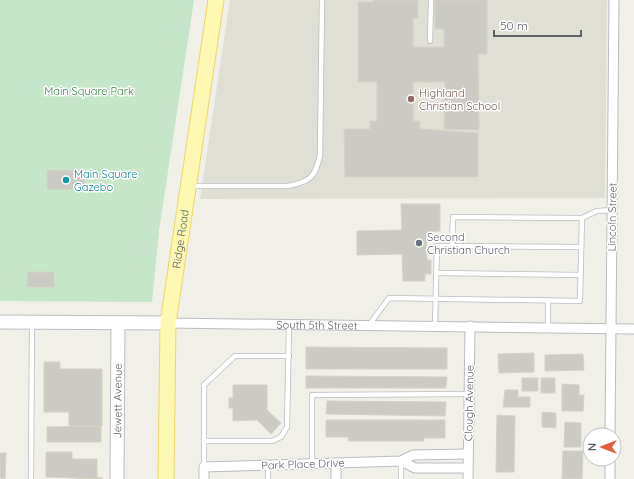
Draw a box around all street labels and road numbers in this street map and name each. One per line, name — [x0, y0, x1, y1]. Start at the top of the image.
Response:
street label: Lincoln Street — [604, 182, 620, 252]
street label: Ridge Road — [169, 208, 192, 269]
street label: South 5th Street — [276, 317, 358, 332]
street label: Jewett Avenue — [110, 363, 125, 439]
street label: Clough Avenue — [461, 365, 477, 441]
street label: Park Place Drive — [261, 456, 345, 472]

